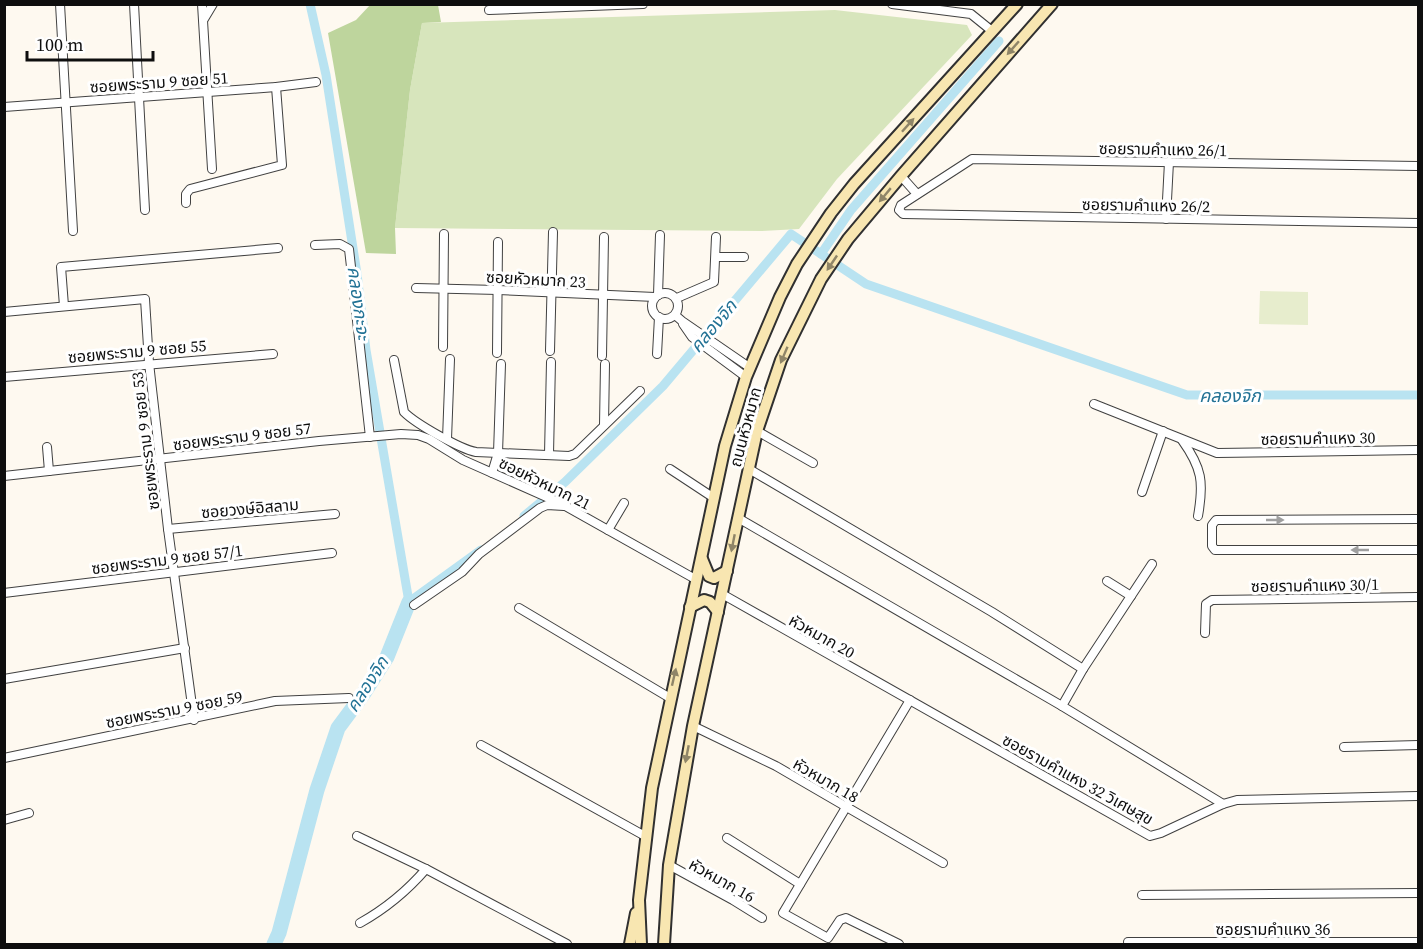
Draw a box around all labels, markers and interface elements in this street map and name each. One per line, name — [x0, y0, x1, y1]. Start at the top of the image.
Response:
scale bar — [27, 24, 153, 62]
text: 100 m — [36, 32, 83, 57]
one-way arrow — [1007, 40, 1020, 56]
street label: ซอยพระราม 9 ซอย 51 — [89, 66, 229, 98]
one-way arrow — [901, 118, 914, 133]
street label: ซอยรามคำแหง 26/1 — [1099, 137, 1227, 161]
one-way arrow — [879, 187, 892, 202]
street label: ซอยรามคำแหง 26/2 — [1082, 193, 1210, 217]
one-way arrow — [826, 255, 837, 272]
water label: คลองกะจะ — [341, 265, 377, 343]
street label: ซอยหัวหมาก 23 — [486, 265, 586, 293]
water label: คลองจิก — [684, 293, 743, 358]
street label: ซอยพระราม 9 ซอย 55 — [67, 334, 207, 368]
one-way arrow — [778, 346, 788, 364]
street label: ซอยพระราม 9 ซอย 53 — [126, 371, 164, 511]
water label: คลองจิก — [1199, 383, 1262, 408]
street label: ถนนหัวหมาก — [724, 385, 766, 469]
street label: ซอยพระราม 9 ซอย 57 — [172, 417, 312, 455]
street label: ซอยรามคำแหง 30 — [1260, 426, 1376, 450]
street label: ซอยหัวหมาก 21 — [495, 451, 595, 515]
street label: ซอยวงษ์อิสลาม — [200, 493, 300, 523]
one-way arrow — [1265, 515, 1284, 524]
one-way arrow — [728, 534, 737, 553]
street label: ซอยพระราม 9 ซอย 57/1 — [90, 539, 244, 579]
one-way arrow — [1351, 545, 1370, 555]
street label: ซอยรามคำแหง 30/1 — [1251, 573, 1379, 597]
street label: หัวหมาก 20 — [785, 609, 859, 663]
water label: คลองจิก — [340, 650, 395, 717]
one-way arrow — [670, 667, 680, 686]
street label: ซอยพระราม 9 ซอย 59 — [104, 685, 244, 733]
street label: ซอยรามคำแหง 32 วิเศษสุข — [999, 728, 1157, 830]
one-way arrow — [682, 745, 691, 764]
street label: หัวหมาก 18 — [789, 752, 863, 808]
street label: หัวหมาก 16 — [685, 853, 759, 907]
street label: ซอยรามคำแหง 36 — [1216, 918, 1330, 940]

